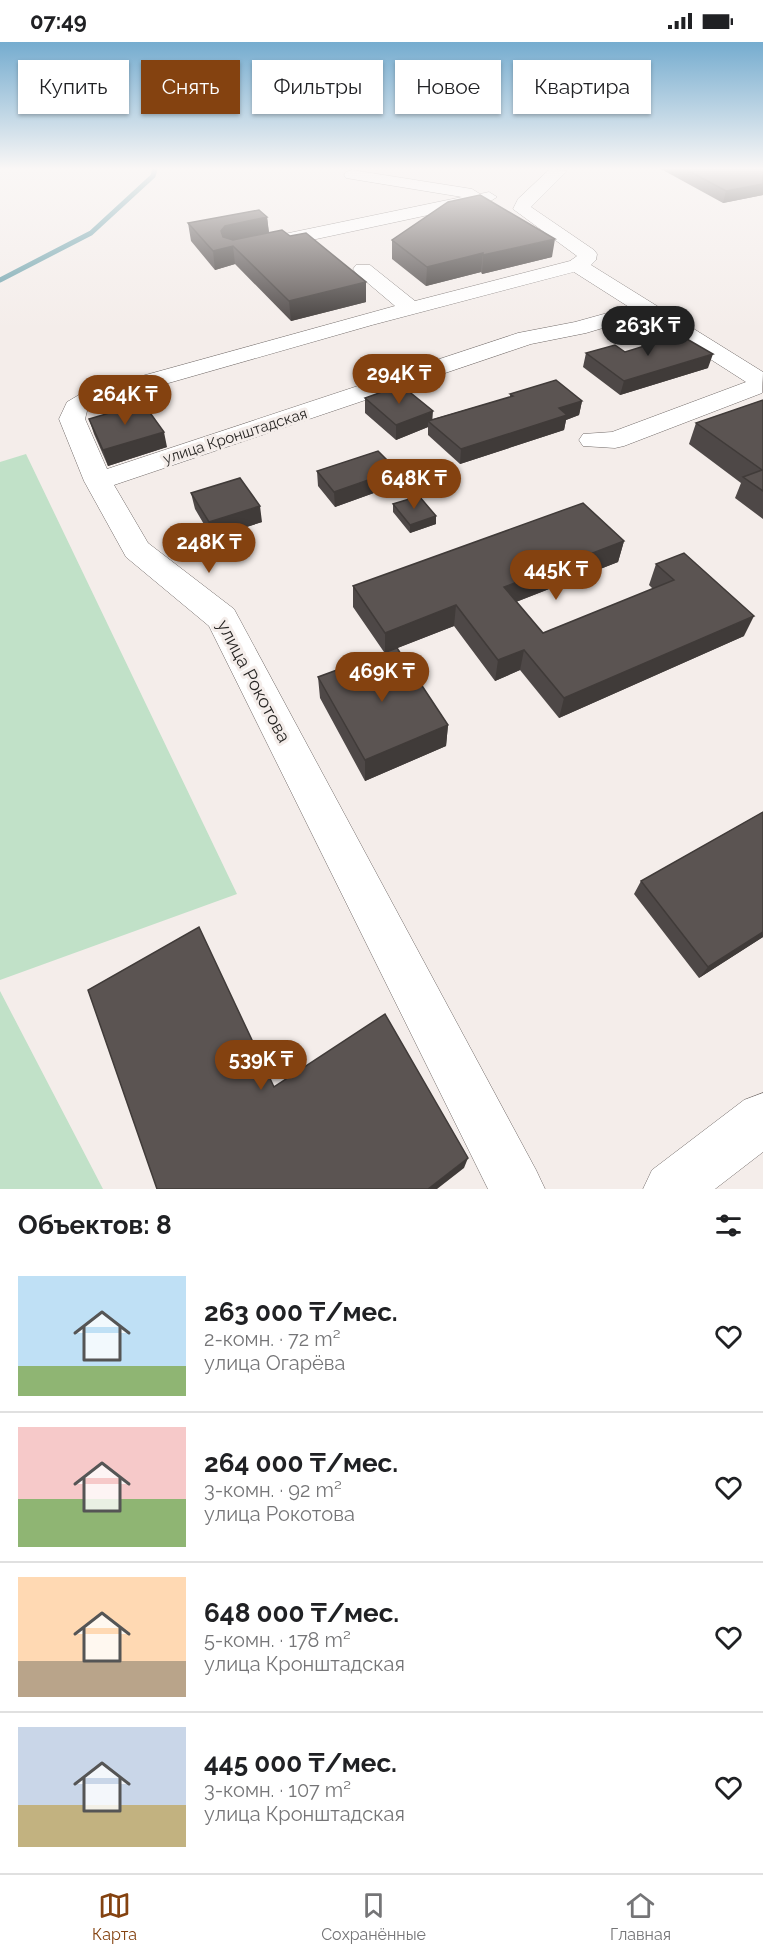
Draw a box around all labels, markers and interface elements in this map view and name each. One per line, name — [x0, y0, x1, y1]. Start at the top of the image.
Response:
text: 07:49 — [30, 8, 87, 34]
chip: Купить — [18, 60, 129, 114]
chip: Снять — [141, 60, 240, 114]
chip: Фильтры — [252, 60, 383, 114]
chip: Новое — [395, 60, 501, 114]
chip: Квартира — [513, 60, 651, 114]
pin: 263K ₸ — [599, 306, 697, 357]
text: 263K ₸ — [616, 313, 680, 337]
pin: 294K ₸ — [350, 354, 448, 405]
text: 294K ₸ — [367, 361, 431, 385]
pin: 264K ₸ — [76, 375, 174, 426]
text: 264K ₸ — [92, 382, 158, 406]
street label: улица Кронштадская — [161, 404, 309, 468]
pin: 648K ₸ — [365, 459, 463, 510]
text: 648K ₸ — [381, 466, 447, 490]
pin: 248K ₸ — [160, 523, 258, 574]
text: 248K ₸ — [176, 530, 242, 554]
pin: 445K ₸ — [507, 550, 605, 601]
text: 445K ₸ — [524, 557, 588, 581]
street label: улица Рокотова — [213, 616, 295, 746]
pin: 469K ₸ — [333, 652, 431, 703]
text: 469K ₸ — [349, 659, 415, 683]
pin: 539K ₸ — [212, 1040, 310, 1091]
text: 539K ₸ — [229, 1047, 293, 1071]
icon: filters — [712, 1209, 745, 1242]
text: Объектов: 8 — [18, 1210, 172, 1240]
text: 263 000 ₸/мес. — [204, 1297, 398, 1327]
icon: home — [66, 1300, 138, 1372]
icon: heart — [712, 1320, 745, 1353]
text: 2-комн. · 72 m² — [204, 1327, 340, 1351]
text: улица Огарёва — [204, 1351, 345, 1375]
text: 264 000 ₸/мес. — [204, 1448, 398, 1478]
icon: home — [66, 1451, 138, 1523]
icon: heart — [712, 1471, 745, 1504]
text: 3-комн. · 92 m² — [204, 1478, 342, 1502]
text: улица Рокотова — [204, 1502, 355, 1526]
text: 648 000 ₸/мес. — [204, 1598, 399, 1628]
icon: home — [66, 1601, 138, 1673]
icon: heart — [712, 1621, 745, 1654]
text: 5-комн. · 178 m² — [204, 1628, 351, 1652]
text: улица Кронштадская — [204, 1652, 405, 1676]
text: 445 000 ₸/мес. — [204, 1748, 397, 1778]
icon: home — [66, 1751, 138, 1823]
icon: heart — [712, 1771, 745, 1804]
text: 3-комн. · 107 m² — [204, 1778, 351, 1802]
text: улица Кронштадская — [204, 1802, 405, 1826]
tab: Карта — [92, 1889, 137, 1944]
tab: Сохранённые — [321, 1889, 426, 1944]
tab: Главная — [610, 1889, 671, 1944]

